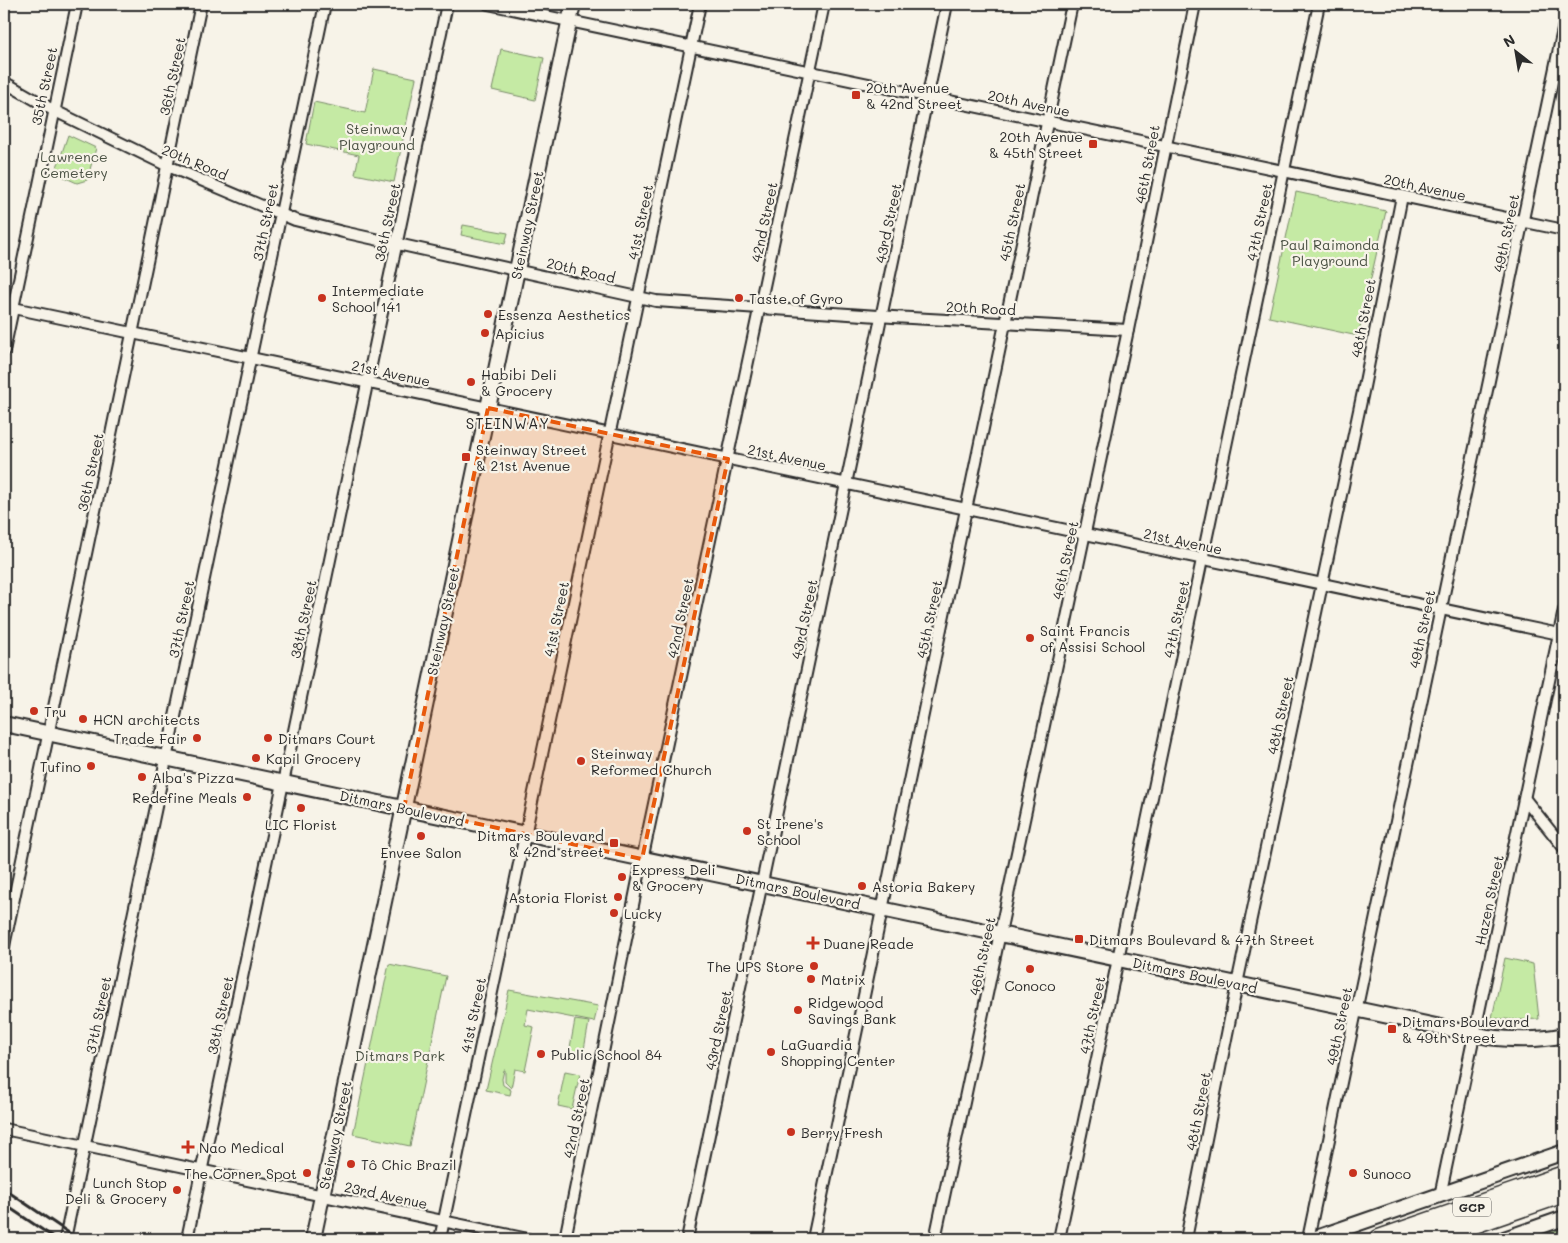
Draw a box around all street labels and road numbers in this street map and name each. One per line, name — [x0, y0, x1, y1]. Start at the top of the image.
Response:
street label: 36th Street — [154, 35, 190, 117]
street label: 35th Street — [26, 45, 62, 127]
street label: 20th Avenue — [986, 85, 1072, 121]
street label: 46th Street — [1130, 123, 1164, 205]
street label: 20th Road — [159, 140, 231, 184]
street label: Steinway Street — [506, 169, 548, 281]
street label: 20th Avenue — [1382, 169, 1468, 205]
street label: 42nd Street — [746, 180, 782, 264]
street label: 37th Street — [247, 181, 283, 263]
street label: 38th Street — [369, 181, 405, 263]
street label: 43rd Street — [870, 181, 906, 265]
street label: 45th Street — [994, 181, 1030, 263]
street label: 47th Street — [1241, 181, 1277, 263]
street label: 41st Street — [623, 183, 657, 261]
street label: 49th Street — [1488, 192, 1524, 274]
street label: 20th Road — [545, 253, 617, 287]
street label: 48th Street — [1346, 277, 1380, 359]
street label: 20th Road — [946, 297, 1016, 319]
street label: 21st Avenue — [350, 355, 432, 391]
street label: 36th Street — [72, 431, 108, 513]
street label: 21st Avenue — [746, 439, 828, 475]
street label: 46th Street — [1047, 519, 1083, 601]
street label: 21st Avenue — [1142, 523, 1224, 559]
street label: Steinway Street — [422, 565, 464, 677]
street label: 42nd Street — [662, 576, 698, 660]
street label: 43rd Street — [786, 577, 822, 661]
street label: 37th Street — [163, 578, 199, 660]
street label: 38th Street — [285, 578, 321, 660]
street label: 45th Street — [911, 578, 947, 660]
street label: 47th Street — [1158, 578, 1194, 660]
street label: 41st Street — [539, 580, 573, 658]
street label: 49th Street — [1404, 588, 1440, 670]
street label: 48th Street — [1262, 674, 1298, 756]
street label: Ditmars Boulevard — [338, 785, 466, 831]
street label: Hazen Street — [1470, 853, 1508, 947]
street label: Ditmars Boulevard — [734, 868, 862, 914]
street label: 46th Street — [964, 915, 1000, 997]
street label: Ditmars Boulevard — [1131, 952, 1259, 998]
street label: 37th Street — [80, 974, 116, 1056]
street label: 38th Street — [202, 974, 238, 1056]
street label: 47th Street — [1074, 974, 1110, 1056]
street label: 41st Street — [456, 976, 490, 1054]
street label: 49th Street — [1321, 985, 1357, 1067]
street label: 43rd Street — [700, 988, 736, 1072]
street label: 48th Street — [1181, 1070, 1215, 1152]
street label: 42nd Street — [558, 1076, 594, 1160]
street label: Steinway Street — [314, 1079, 356, 1191]
street label: 23rd Avenue — [343, 1177, 429, 1213]
road number: GCP — [1453, 1198, 1491, 1216]

